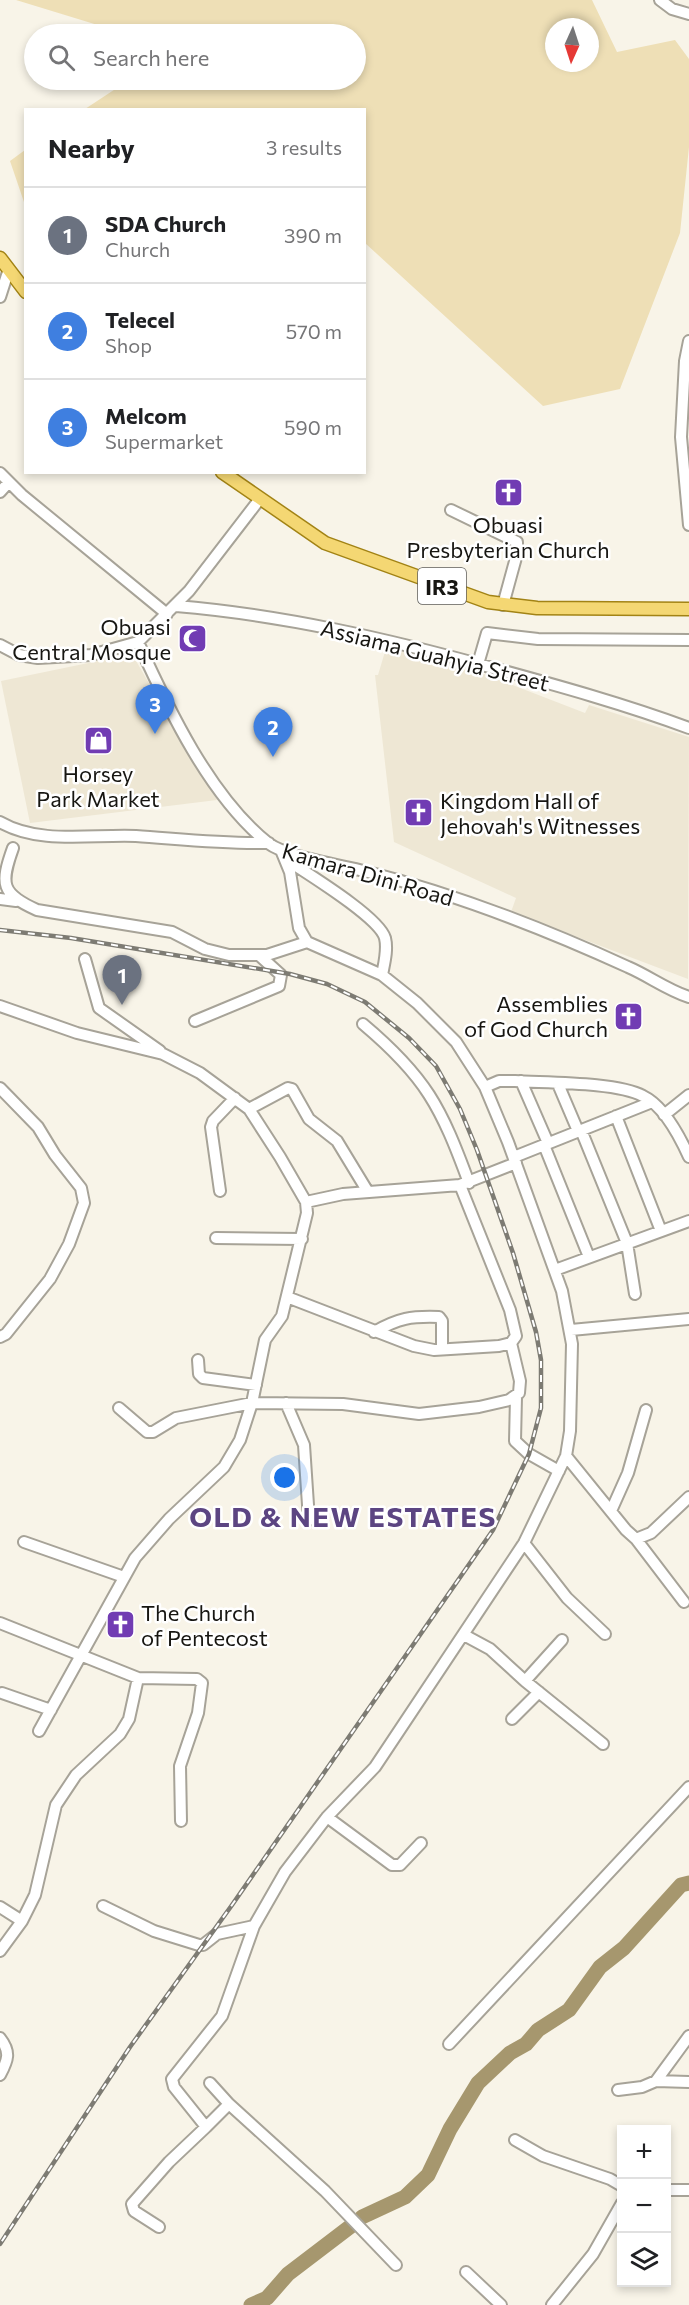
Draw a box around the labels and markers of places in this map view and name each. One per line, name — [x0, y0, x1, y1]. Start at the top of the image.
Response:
church icon: Obuasi Presbyterian Church — [492, 476, 524, 508]
place label: Obuasi Presbyterian Church — [406, 511, 610, 563]
place label: Obuasi Central Mosque — [12, 613, 171, 665]
mosque icon: Obuasi Central Mosque — [176, 623, 208, 655]
pin: 3 — [136, 684, 174, 734]
pin: 2 — [254, 708, 292, 757]
shop icon: Horsey Park Market — [82, 725, 114, 757]
place label: Horsey Park Market — [36, 760, 160, 812]
place label: Kingdom Hall of Jehovah's Witnesses — [440, 787, 640, 839]
church icon: Kingdom Hall of Jehovah's Witnesses — [403, 797, 435, 829]
pin: 1 — [102, 956, 142, 1005]
place label: Assemblies of God Church — [464, 990, 608, 1042]
church icon: Assemblies of God Church — [613, 1000, 645, 1032]
place label: The Church of Pentecost — [141, 1599, 268, 1651]
church icon: The Church of Pentecost — [104, 1609, 136, 1641]

